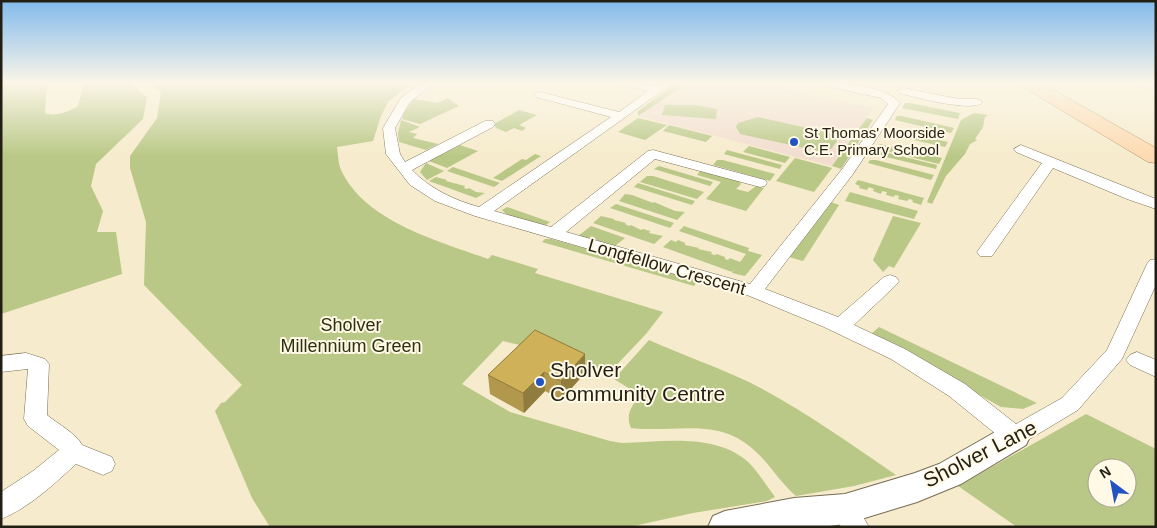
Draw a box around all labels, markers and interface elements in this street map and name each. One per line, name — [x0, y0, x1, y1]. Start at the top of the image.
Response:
place label: St Thomas' Moorside C.E. Primary School — [804, 124, 945, 158]
marker: St Thomas' Moorside C.E. Primary School — [788, 136, 800, 148]
street label: Longfellow Crescent — [586, 235, 748, 299]
park label: Sholver Millennium Green — [280, 315, 422, 356]
place label: Sholver Community Centre — [550, 358, 725, 405]
marker: Sholver Community Centre — [534, 376, 546, 388]
street label: Sholver Lane — [919, 415, 1040, 492]
north arrow — [1087, 458, 1137, 508]
text: N — [1097, 463, 1114, 481]

